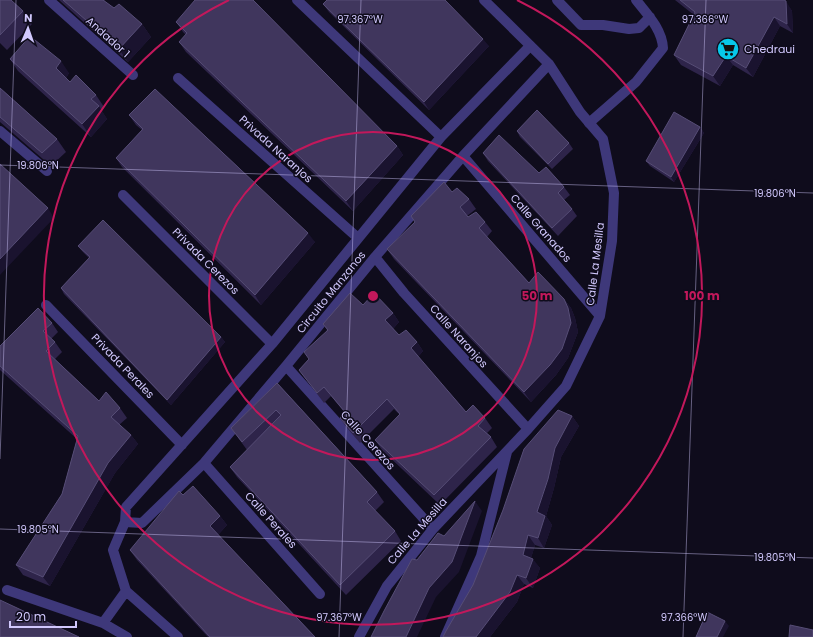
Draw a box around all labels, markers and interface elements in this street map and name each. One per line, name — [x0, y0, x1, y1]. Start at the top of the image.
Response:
north arrow — [8, 8, 48, 48]
text: N — [24, 10, 33, 26]
text: 97.367°W — [337, 12, 383, 27]
text: 97.366°W — [682, 12, 728, 27]
street label: Andador 1 — [82, 13, 134, 61]
supermarket icon: Chedraui — [715, 36, 741, 62]
place label: Chedraui — [744, 41, 795, 57]
street label: Privada Naranjos — [236, 112, 316, 187]
text: 19.806°N — [17, 158, 59, 173]
text: 19.806°N — [754, 186, 796, 201]
street label: Calle Granados — [507, 190, 575, 266]
street label: Calle La Mesilla — [582, 221, 608, 307]
street label: Privada Cerezos — [169, 224, 243, 298]
street label: Circuito Manzanos — [293, 247, 369, 337]
text: 50 m — [522, 287, 553, 304]
text: 100 m — [684, 287, 720, 304]
centre of rings — [366, 289, 380, 303]
street label: Calle Naranjos — [426, 301, 492, 371]
street label: Privada Perales — [88, 330, 158, 402]
street label: Calle Cerezos — [337, 407, 399, 473]
street label: Calle Perales — [241, 488, 301, 552]
street label: Calle La Mesilla — [383, 494, 451, 568]
text: 19.805°N — [17, 522, 59, 537]
text: 19.805°N — [754, 550, 796, 565]
scale bar — [10, 603, 76, 629]
text: 20 m — [16, 608, 46, 625]
text: 97.367°W — [316, 610, 362, 625]
text: 97.366°W — [661, 610, 707, 625]

